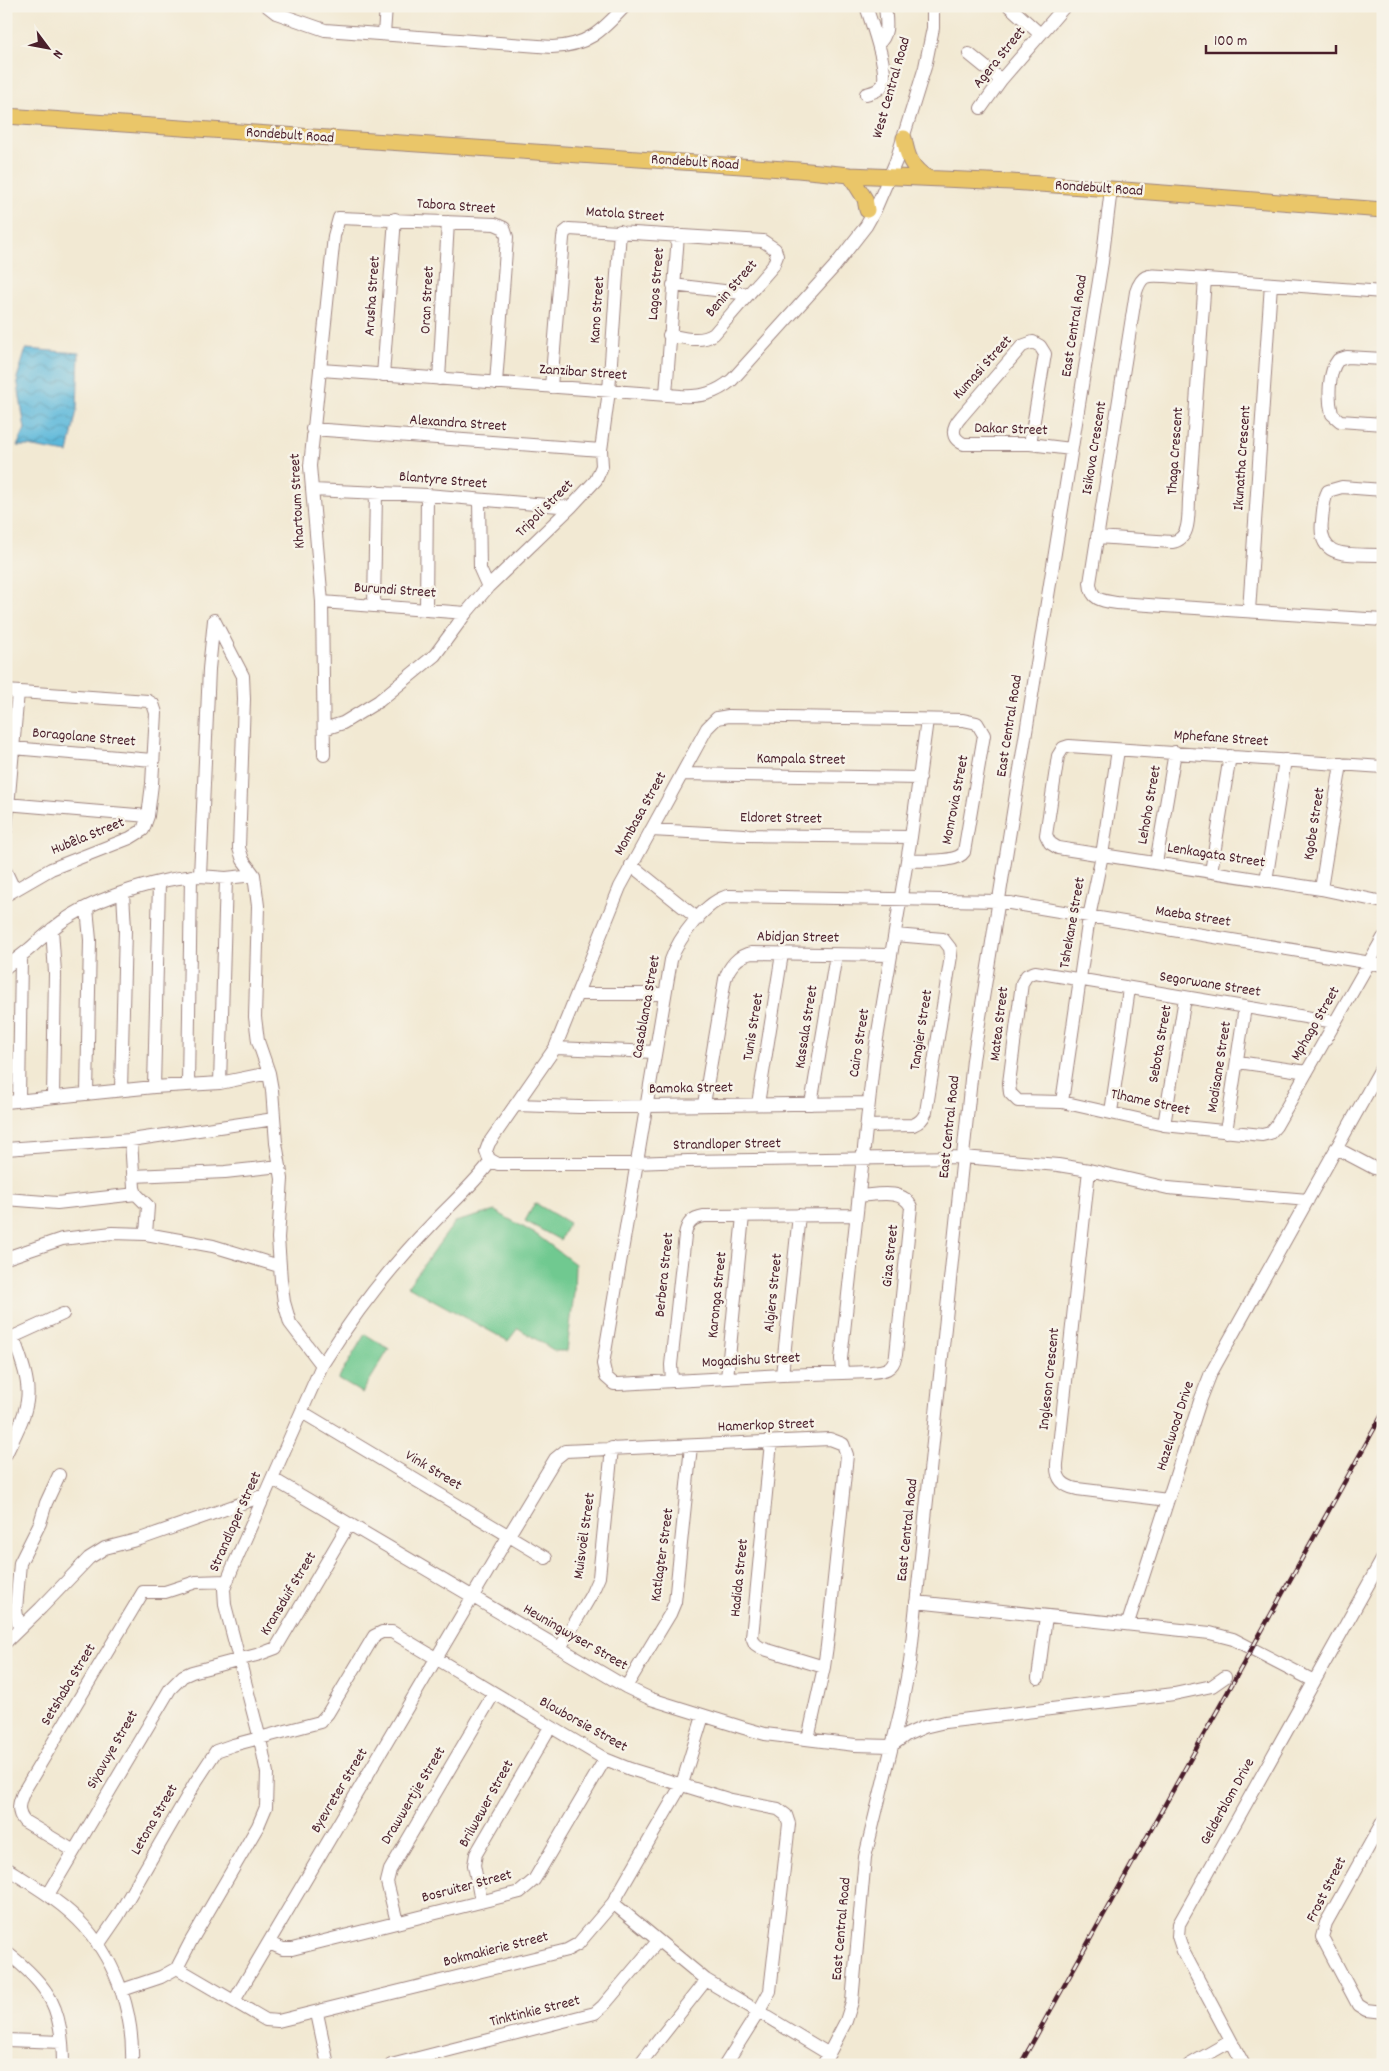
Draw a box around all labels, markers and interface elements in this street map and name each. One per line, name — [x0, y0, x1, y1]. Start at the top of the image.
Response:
north arrow — [22, 22, 72, 72]
street label: Agera Street — [968, 22, 1032, 94]
scale bar — [1206, 22, 1336, 54]
text: 100 m — [1214, 31, 1247, 53]
street label: West Central Road — [867, 35, 917, 141]
text: N — [47, 46, 68, 62]
street label: Rondebult Road — [245, 122, 335, 150]
street label: Rondebult Road — [650, 149, 740, 177]
street label: Rondebult Road — [1054, 175, 1144, 203]
street label: Tabora Street — [416, 193, 496, 221]
street label: Matola Street — [585, 201, 665, 229]
street label: Lagos Street — [643, 246, 671, 321]
street label: Arusha Street — [359, 255, 387, 337]
street label: Benin Street — [701, 255, 764, 323]
street label: Oran Street — [415, 265, 441, 335]
street label: East Central Road — [1056, 273, 1094, 379]
street label: Kano Street — [585, 275, 611, 344]
street label: Kumasi Street — [948, 331, 1018, 405]
street label: Zanzibar Street — [538, 359, 628, 387]
street label: Isikova Crescent — [1077, 399, 1113, 496]
street label: Ikunatha Crescent — [1228, 404, 1258, 511]
street label: Thaga Crescent — [1162, 406, 1190, 496]
street label: Alexandra Street — [409, 410, 508, 438]
street label: Dakar Street — [974, 418, 1049, 442]
street label: Khartoum Street — [284, 452, 311, 549]
street label: Blantyre Street — [398, 466, 488, 496]
street label: Tripoli Street — [511, 475, 579, 543]
street label: Burundi Street — [353, 577, 437, 605]
street label: East Central Road — [991, 673, 1029, 779]
street label: Boragolane Street — [31, 723, 137, 754]
street label: Mphefane Street — [1173, 725, 1270, 753]
street label: Kampala Street — [756, 748, 846, 772]
street label: Monrovia Street — [937, 753, 976, 847]
street label: Lehoho Street — [1132, 763, 1168, 846]
street label: Mombasa Street — [609, 768, 673, 860]
street label: Kgobe Street — [1298, 786, 1332, 862]
street label: Eldoret Street — [740, 807, 822, 831]
street label: Hubêla Street — [48, 812, 129, 862]
street label: Lenkagata Street — [1165, 837, 1267, 875]
street label: Tshekane Street — [1054, 875, 1092, 970]
street label: Maeba Street — [1154, 900, 1233, 934]
street label: Abidjan Street — [757, 926, 840, 950]
street label: Casablanca Street — [627, 953, 667, 1061]
street label: Segorwane Street — [1158, 966, 1263, 1004]
street label: Mphago Street — [1286, 982, 1346, 1065]
street label: Kassala Street — [790, 983, 825, 1070]
street label: Matea Street — [985, 985, 1016, 1063]
street label: Tangier Street — [905, 988, 939, 1072]
street label: Tunis Street — [738, 991, 770, 1062]
street label: Sebota Street — [1143, 1003, 1179, 1085]
street label: Cairo Street — [844, 1007, 876, 1079]
street label: Modisane Street — [1202, 1019, 1238, 1114]
street label: East Central Road — [934, 1075, 966, 1179]
street label: Bamoka Street — [649, 1077, 734, 1101]
street label: Tlhame Street — [1108, 1084, 1192, 1122]
street label: Strandloper Street — [673, 1133, 782, 1157]
street label: Giza Street — [877, 1223, 905, 1288]
street label: Berbera Street — [650, 1231, 680, 1318]
street label: Karonga Street — [703, 1250, 734, 1339]
street label: Algiers Street — [759, 1252, 789, 1334]
street label: Ingleson Crescent — [1034, 1326, 1066, 1431]
street label: Mogadishu Street — [701, 1347, 801, 1375]
street label: Hazelwood Drive — [1151, 1378, 1201, 1474]
street label: Hamerkop Street — [717, 1413, 815, 1439]
street label: Vink Street — [400, 1445, 466, 1497]
street label: Strandloper Street — [204, 1468, 268, 1576]
street label: East Central Road — [892, 1478, 924, 1582]
street label: Muisvoël Street — [568, 1491, 602, 1581]
street label: Katlagter Street — [646, 1506, 681, 1603]
street label: Hadida Street — [725, 1537, 755, 1618]
street label: Kransduif Street — [255, 1548, 323, 1640]
street label: Heuningwyser Street — [518, 1599, 632, 1677]
street label: Setshaba Street — [36, 1639, 102, 1730]
street label: Blouborsie Street — [535, 1692, 632, 1759]
street label: Siyavuye Street — [82, 1706, 145, 1794]
street label: Drawwertjie Street — [376, 1743, 452, 1849]
street label: Byevreter Street — [306, 1744, 374, 1838]
street label: Gelderblom Drive — [1195, 1754, 1261, 1849]
street label: Brilwewer Street — [454, 1756, 520, 1852]
street label: Letona Street — [126, 1780, 184, 1860]
street label: Frost Street — [1301, 1853, 1353, 1926]
street label: Bosruiter Street — [419, 1864, 515, 1910]
street label: East Central Road — [827, 1877, 857, 1981]
street label: Bokmakierie Street — [441, 1926, 551, 1974]
street label: Tinktinkie Street — [488, 1990, 583, 2034]

